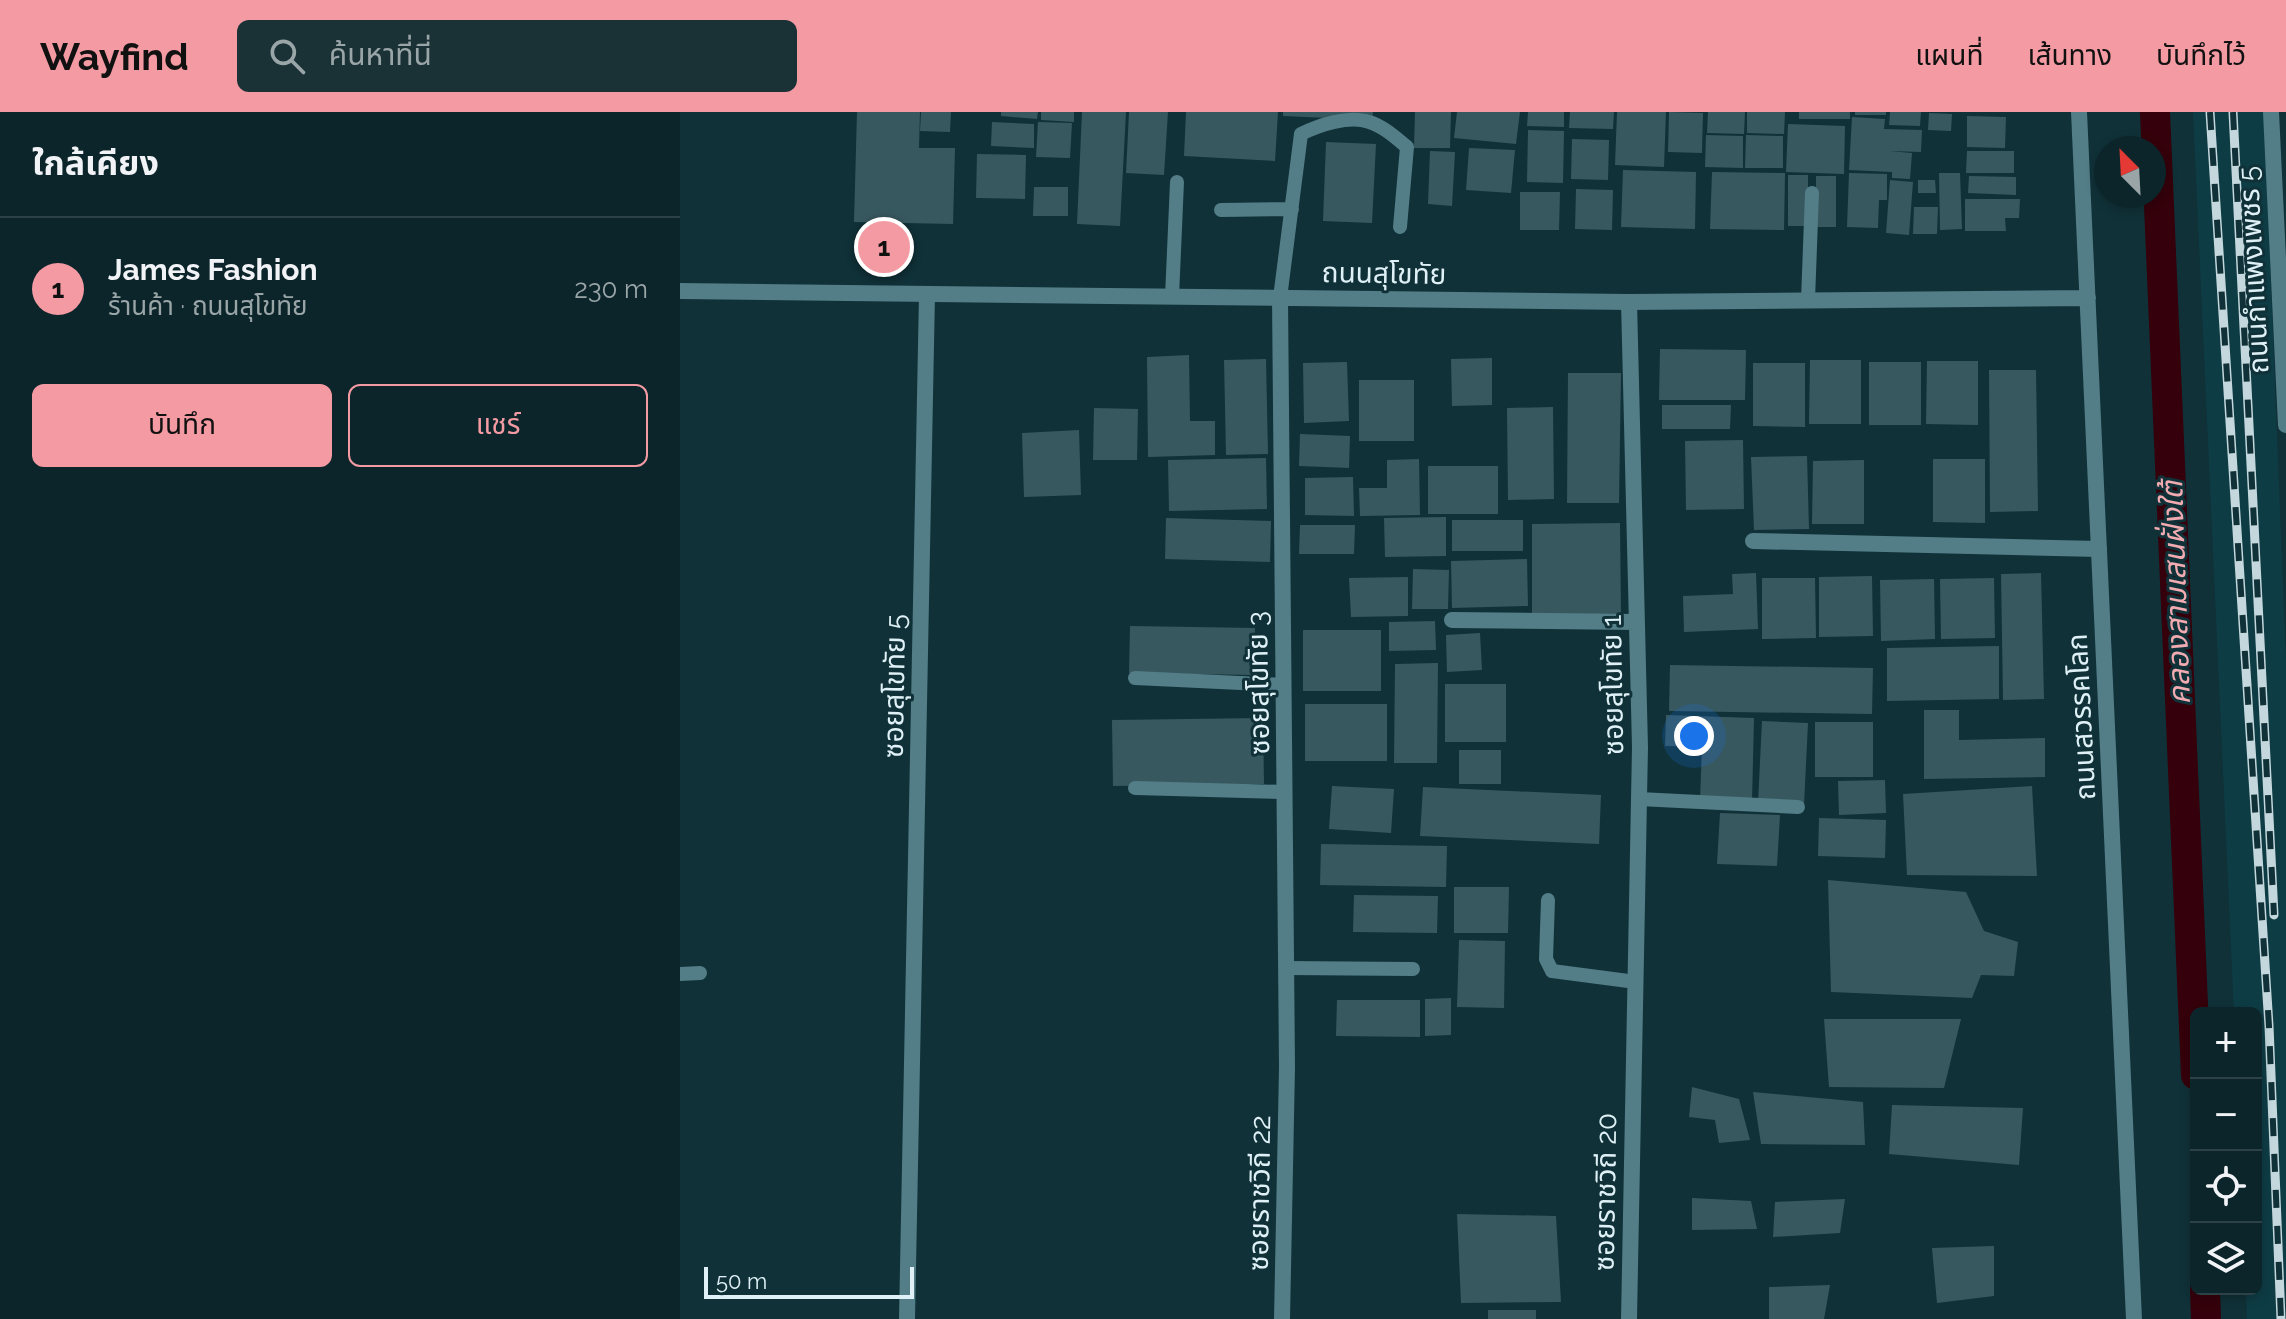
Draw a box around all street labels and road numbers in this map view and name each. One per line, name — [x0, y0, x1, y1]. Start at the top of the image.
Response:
street label: ถนนกำแพงเพชร 5 — [2232, 165, 2275, 375]
street label: ถนนสุโขทัย — [1321, 256, 1447, 291]
street label: ซอยสุโขทัย 3 — [1241, 611, 1276, 755]
street label: ซอยสุโขทัย 5 — [877, 614, 912, 758]
street label: ซอยสุโขทัย 1 — [1595, 614, 1630, 756]
street label: ถนนสวรรคโลก — [2061, 633, 2102, 801]
street label: ซอยราชวิถี 20 — [1588, 1113, 1623, 1271]
street label: ซอยราชวิถี 22 — [1242, 1115, 1277, 1271]

